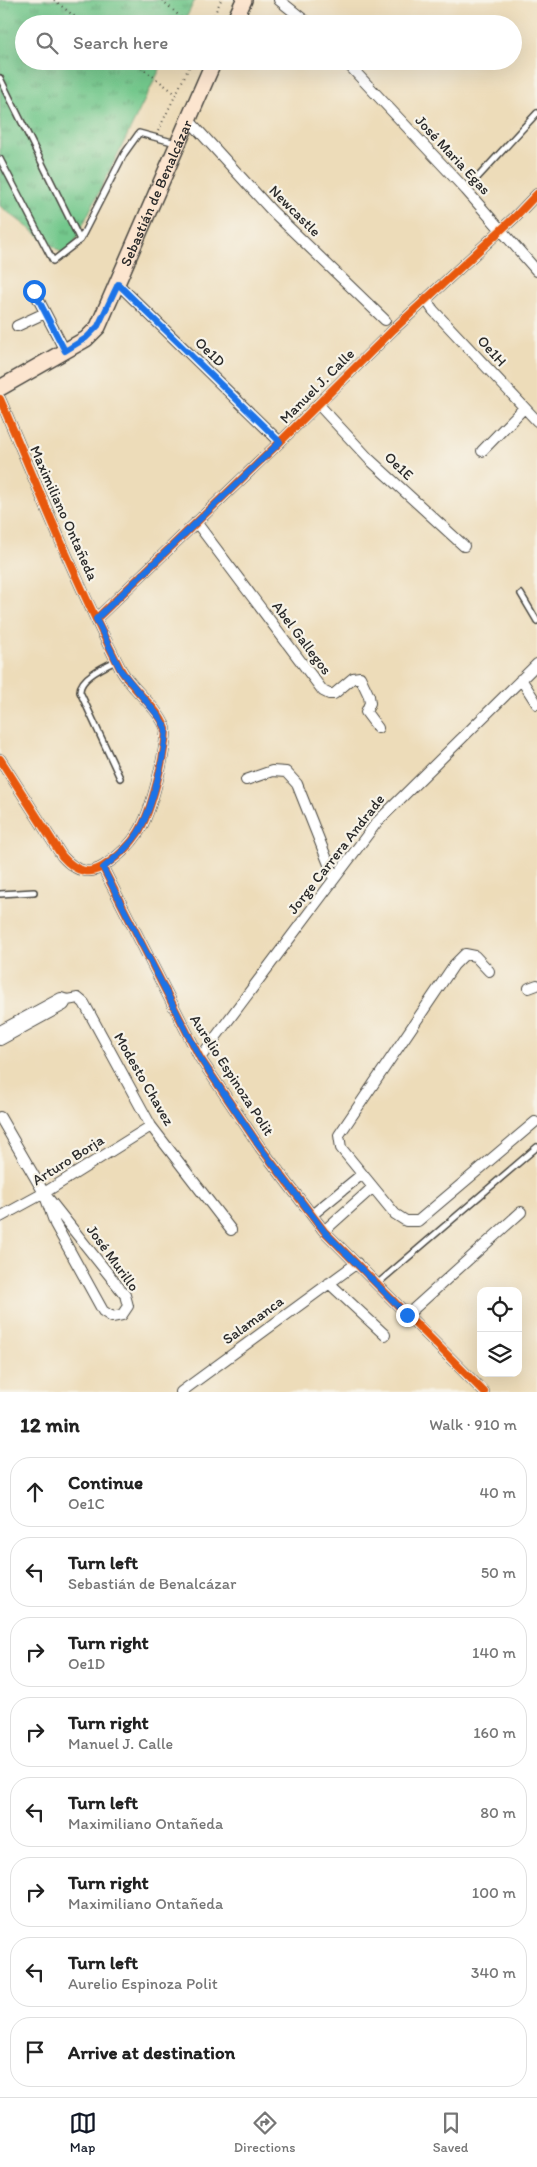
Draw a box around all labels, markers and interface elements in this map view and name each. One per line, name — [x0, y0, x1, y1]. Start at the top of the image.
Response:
search box — [15, 15, 522, 70]
icon: search — [33, 29, 61, 57]
text: Search here — [73, 31, 168, 54]
street label: José Maria Egas — [412, 112, 495, 199]
street label: Sebastián de Benalcázar — [117, 117, 196, 269]
street label: Newcastle — [265, 181, 325, 241]
route start — [23, 280, 46, 303]
street label: Oe1H — [474, 332, 510, 370]
street label: Oe1D — [191, 333, 229, 371]
street label: Manuel J. Calle — [276, 345, 358, 427]
street label: Maximiliano Ontañeda — [26, 443, 102, 583]
street label: Oe1E — [381, 448, 417, 484]
street label: Abel Gallegos — [268, 598, 336, 679]
street label: Jorge Carrera Andrade — [284, 791, 388, 917]
street label: Aurelio Espinoza Polit — [186, 1011, 278, 1139]
street label: Modesto Chavez — [110, 1029, 178, 1129]
street label: Arturo Borja — [29, 1131, 107, 1189]
street label: José Murillo — [83, 1221, 143, 1295]
map controls — [477, 1287, 522, 1377]
button: locate — [477, 1287, 522, 1332]
street label: Salamanca — [219, 1292, 287, 1348]
route end — [396, 1304, 419, 1327]
button: layers — [477, 1332, 522, 1377]
text: 12 min — [20, 1412, 80, 1437]
text: Walk · 910 m — [429, 1415, 517, 1434]
text: Continue — [68, 1471, 143, 1494]
icon: ahead — [21, 1478, 49, 1506]
text: 40 m — [479, 1483, 516, 1502]
text: Oe1C — [68, 1494, 105, 1513]
text: Turn left — [68, 1551, 138, 1574]
icon: left — [21, 1558, 49, 1586]
text: 50 m — [481, 1563, 516, 1582]
text: Sebastián de Benalcázar — [68, 1574, 236, 1593]
text: Turn right — [68, 1631, 149, 1654]
icon: right — [21, 1638, 49, 1666]
text: 140 m — [472, 1643, 516, 1662]
text: Oe1D — [68, 1654, 105, 1673]
text: Turn right — [68, 1711, 149, 1734]
icon: right — [21, 1718, 49, 1746]
text: 160 m — [473, 1723, 516, 1742]
text: Manuel J. Calle — [68, 1734, 173, 1753]
text: Turn left — [68, 1791, 138, 1814]
icon: left — [21, 1798, 49, 1826]
text: 80 m — [480, 1803, 516, 1822]
text: Maximiliano Ontañeda — [68, 1814, 223, 1833]
text: Turn right — [68, 1871, 149, 1894]
icon: right — [21, 1878, 49, 1906]
text: 100 m — [472, 1883, 516, 1902]
text: Maximiliano Ontañeda — [68, 1894, 223, 1913]
text: Turn left — [68, 1951, 138, 1974]
icon: left — [21, 1958, 49, 1986]
text: 340 m — [471, 1963, 516, 1982]
text: Aurelio Espinoza Polit — [68, 1974, 218, 1993]
icon: arrive — [21, 2038, 49, 2066]
text: Arrive at destination — [68, 2041, 235, 2064]
tab: Map — [69, 2109, 97, 2156]
tab: Directions — [234, 2109, 295, 2156]
tab: Saved — [433, 2109, 468, 2156]

